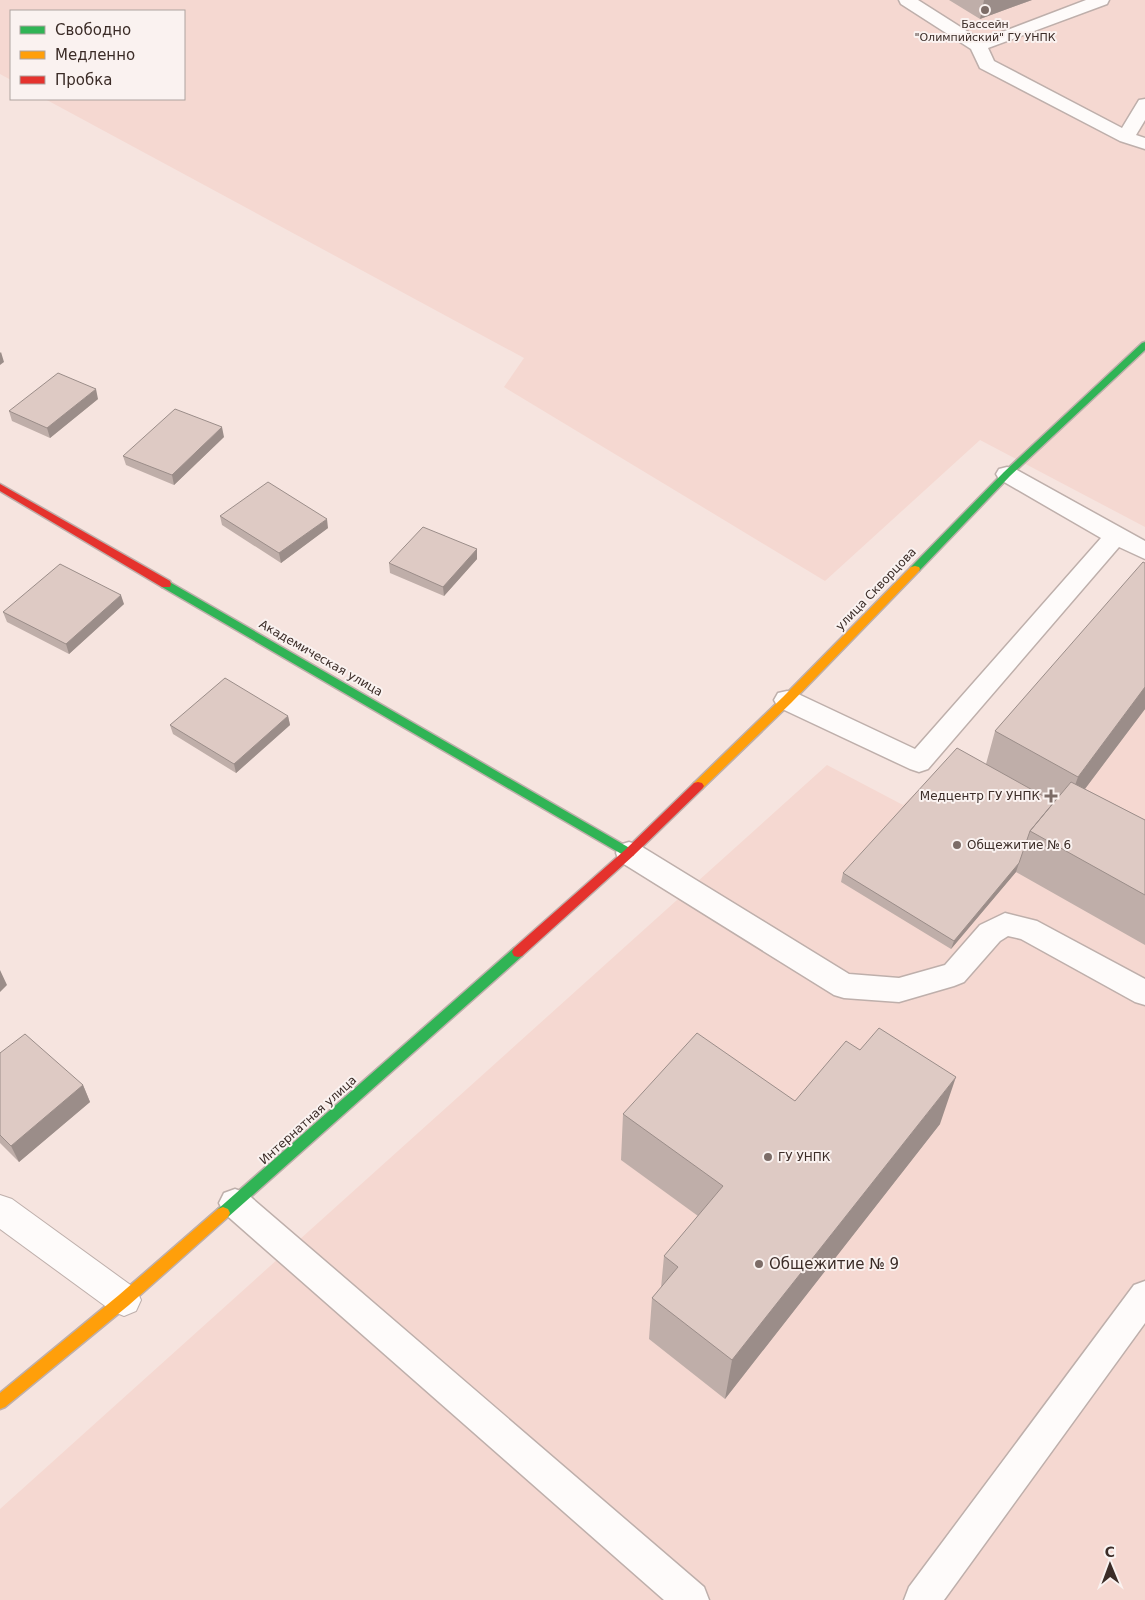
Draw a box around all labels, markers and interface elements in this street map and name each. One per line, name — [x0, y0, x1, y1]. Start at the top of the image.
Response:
marker: Бассейн "Олимпийский" ГУ УНПК — [979, 4, 991, 16]
legend — [10, 10, 185, 100]
place label: Бассейн "Олимпийский" ГУ УНПК — [914, 18, 1056, 44]
text: Свободно — [55, 21, 131, 39]
text: Медленно — [55, 46, 135, 64]
text: Пробка — [55, 71, 112, 89]
street label: улица Скворцова — [833, 545, 919, 633]
street label: Академическая улица — [257, 617, 385, 699]
place label: Медцентр ГУ УНПК — [920, 789, 1040, 803]
marker: Медцентр ГУ УНПК — [1044, 789, 1058, 803]
place label: Общежитие № 6 — [967, 838, 1071, 852]
marker: Общежитие № 6 — [951, 839, 963, 851]
street label: Интернатная улица — [257, 1073, 359, 1167]
place label: ГУ УНПК — [778, 1150, 831, 1164]
marker: ГУ УНПК — [762, 1151, 774, 1163]
place label: Общежитие № 9 — [769, 1255, 899, 1273]
marker: Общежитие № 9 — [753, 1258, 765, 1270]
north arrow — [1085, 1540, 1135, 1590]
text: С — [1104, 1544, 1115, 1560]

